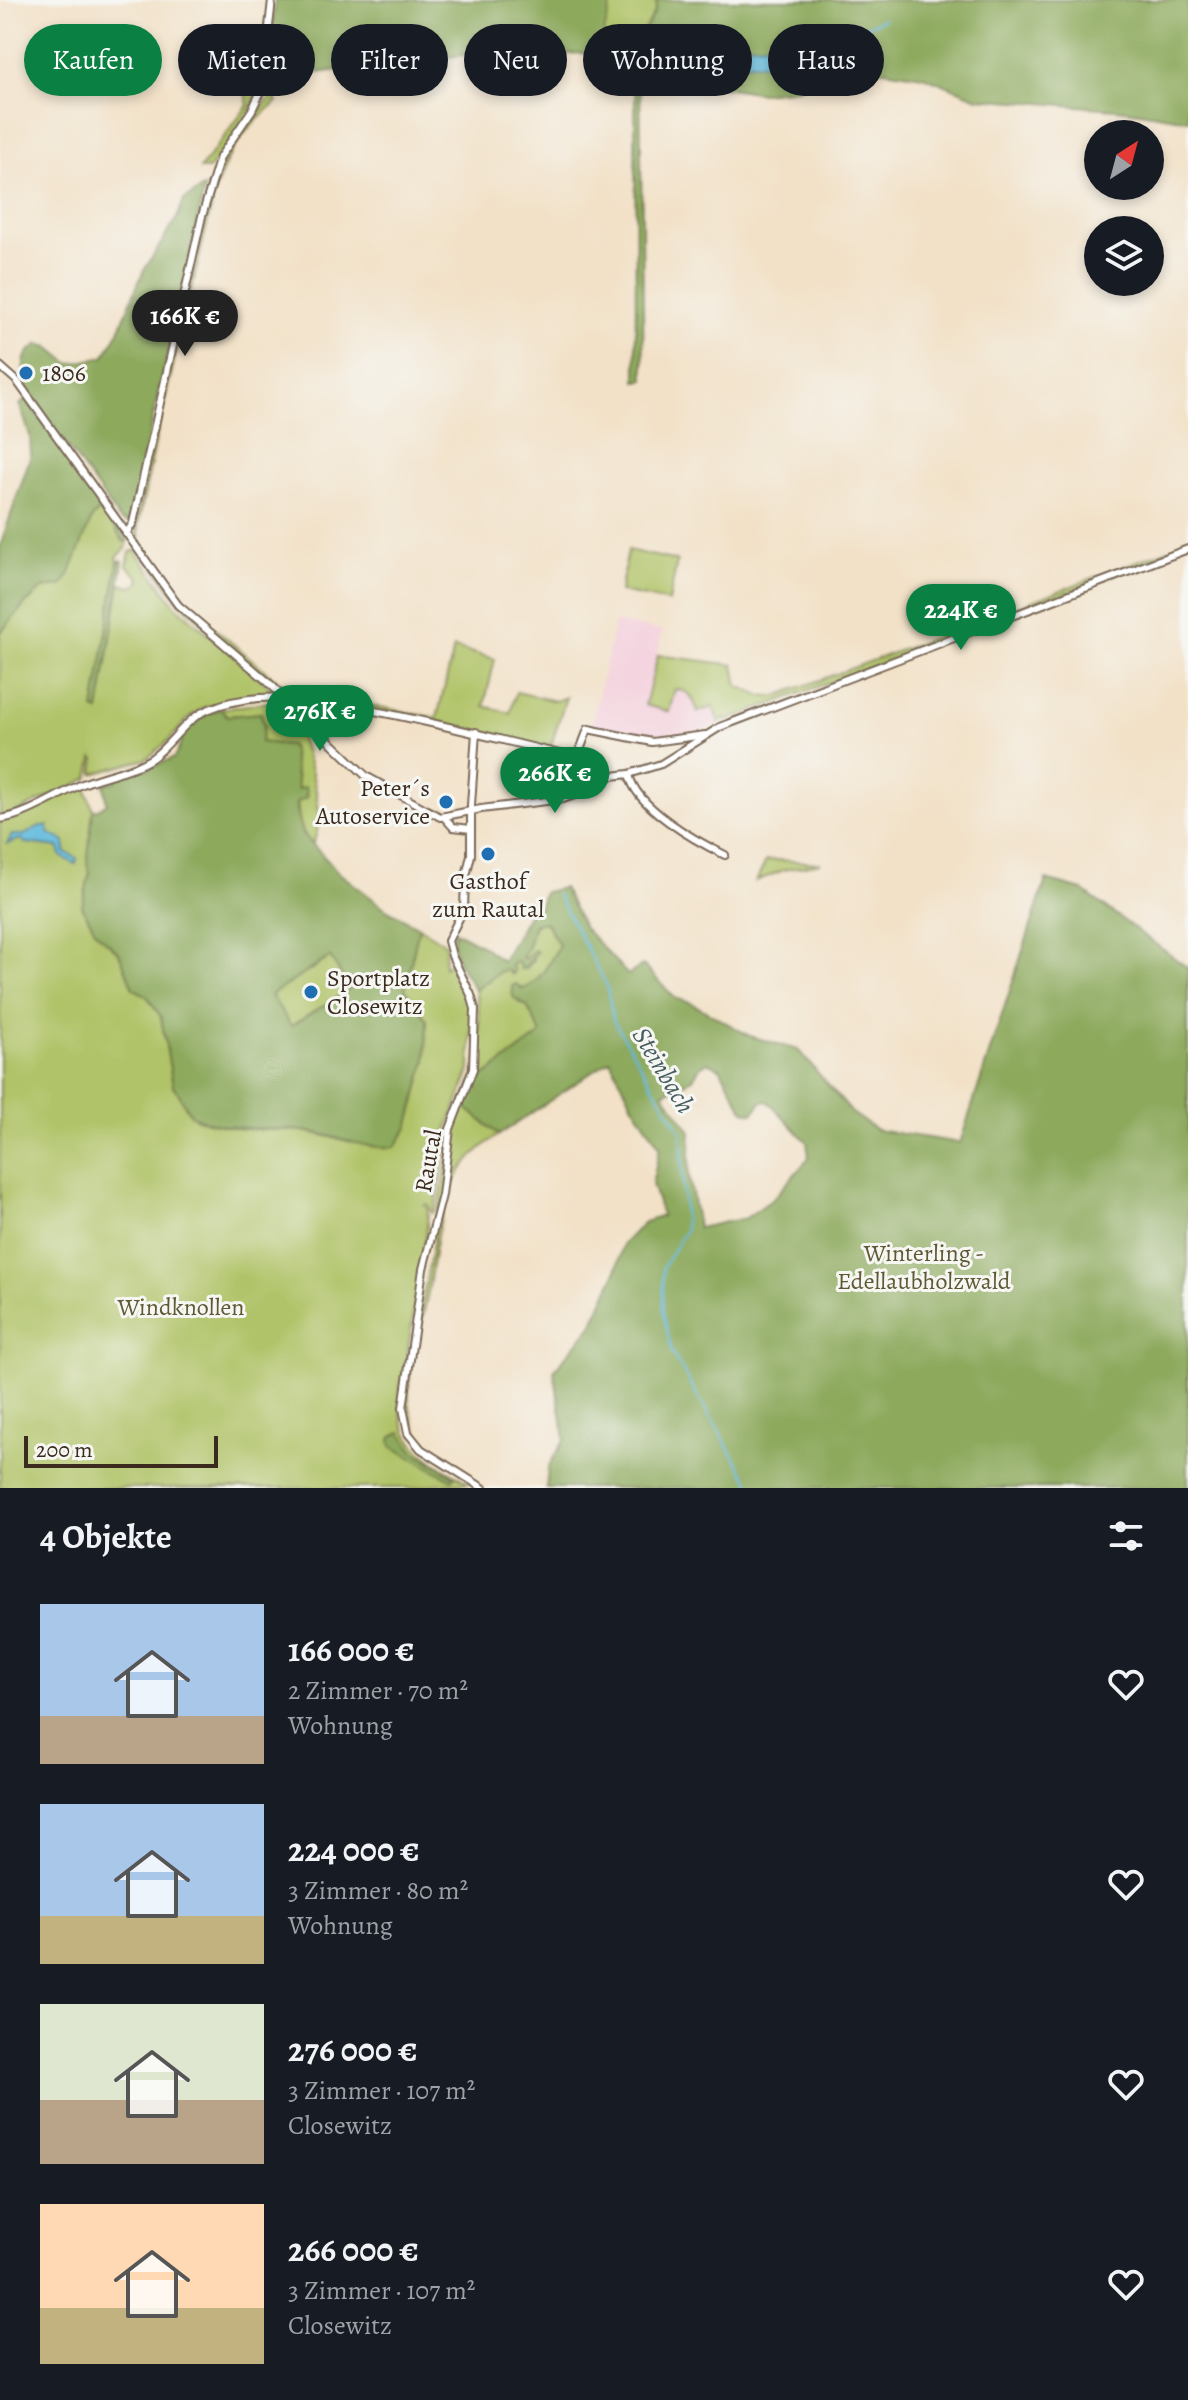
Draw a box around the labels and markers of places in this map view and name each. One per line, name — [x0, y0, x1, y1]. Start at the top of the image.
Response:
pin: 166K € — [120, 290, 250, 358]
place label: 1806 — [42, 357, 86, 389]
marker: 1806 — [17, 364, 35, 382]
pin: 224K € — [896, 584, 1026, 652]
pin: 276K € — [255, 685, 385, 753]
pin: 266K € — [490, 747, 620, 815]
place label: Peter´s Autoservice — [315, 772, 430, 832]
marker: Peter´s Autoservice — [437, 793, 455, 811]
marker: Gasthof zum Rautal — [479, 845, 497, 863]
place label: Gasthof zum Rautal — [432, 865, 544, 925]
place label: Sportplatz Closewitz — [327, 962, 430, 1022]
marker: Sportplatz Closewitz — [302, 983, 320, 1001]

